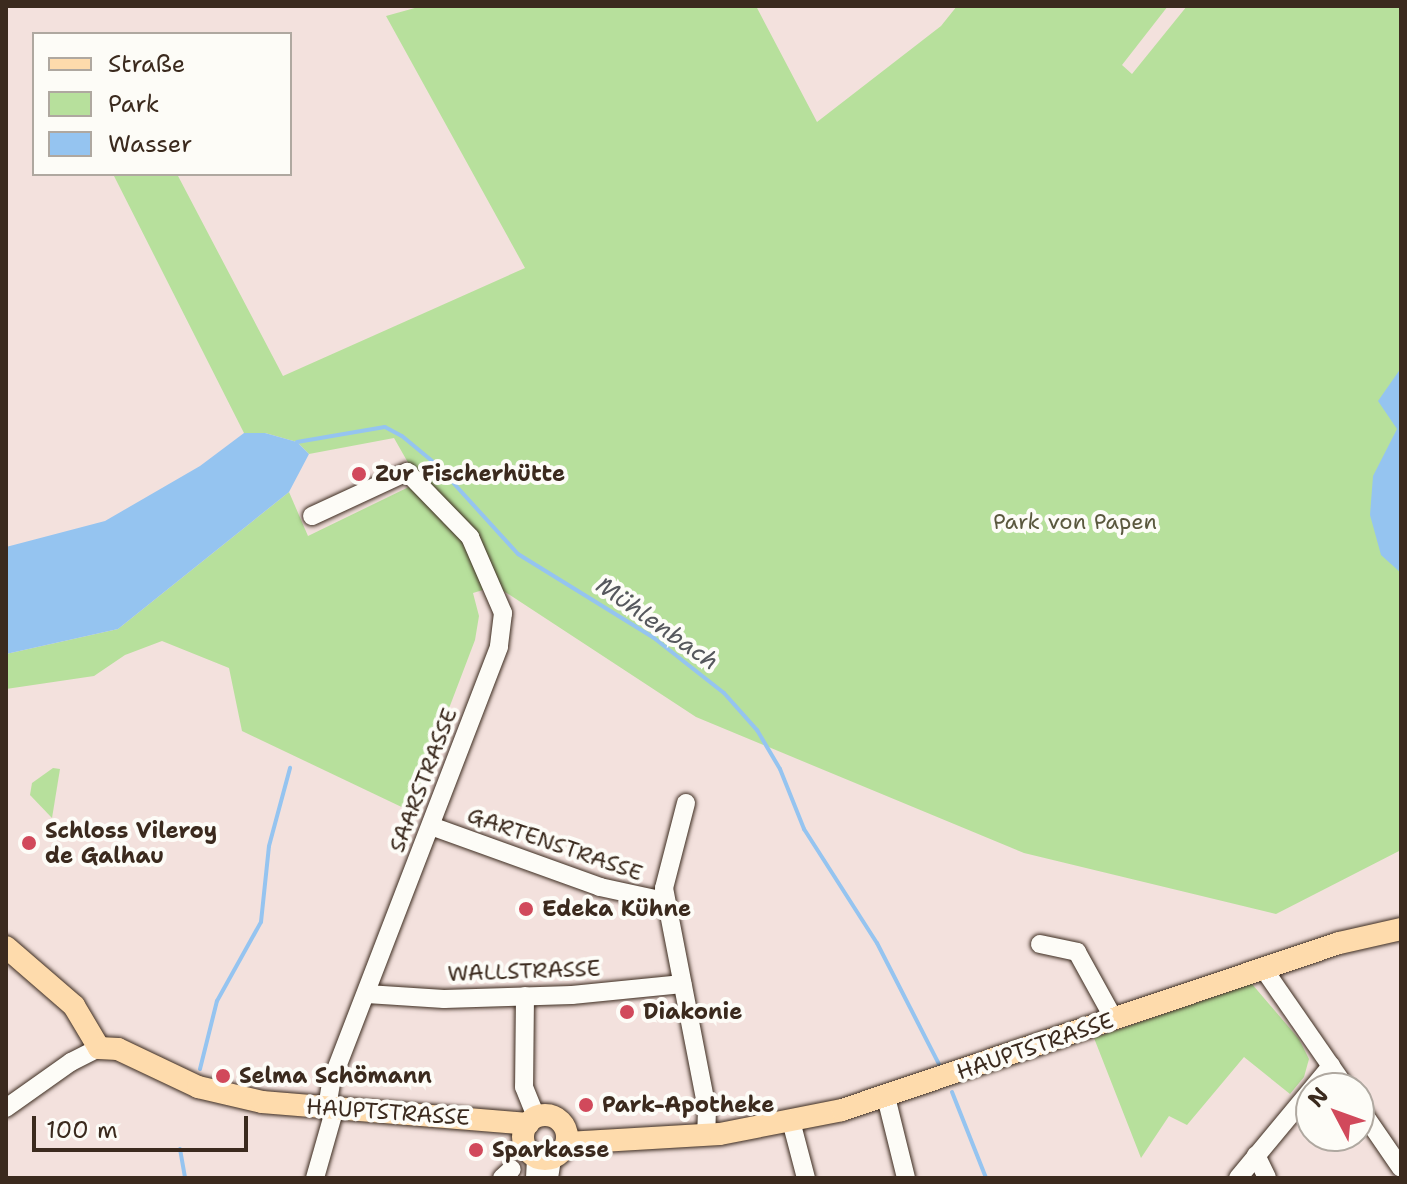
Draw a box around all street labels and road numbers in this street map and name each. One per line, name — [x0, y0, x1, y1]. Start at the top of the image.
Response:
street label: SAARSTRASSE — [383, 704, 463, 856]
street label: GARTENSTRASSE — [464, 802, 646, 886]
street label: WALLSTRASSE — [447, 955, 601, 987]
street label: HAUPTSTRASSE — [953, 1007, 1117, 1085]
street label: HAUPTSTRASSE — [305, 1093, 471, 1131]

